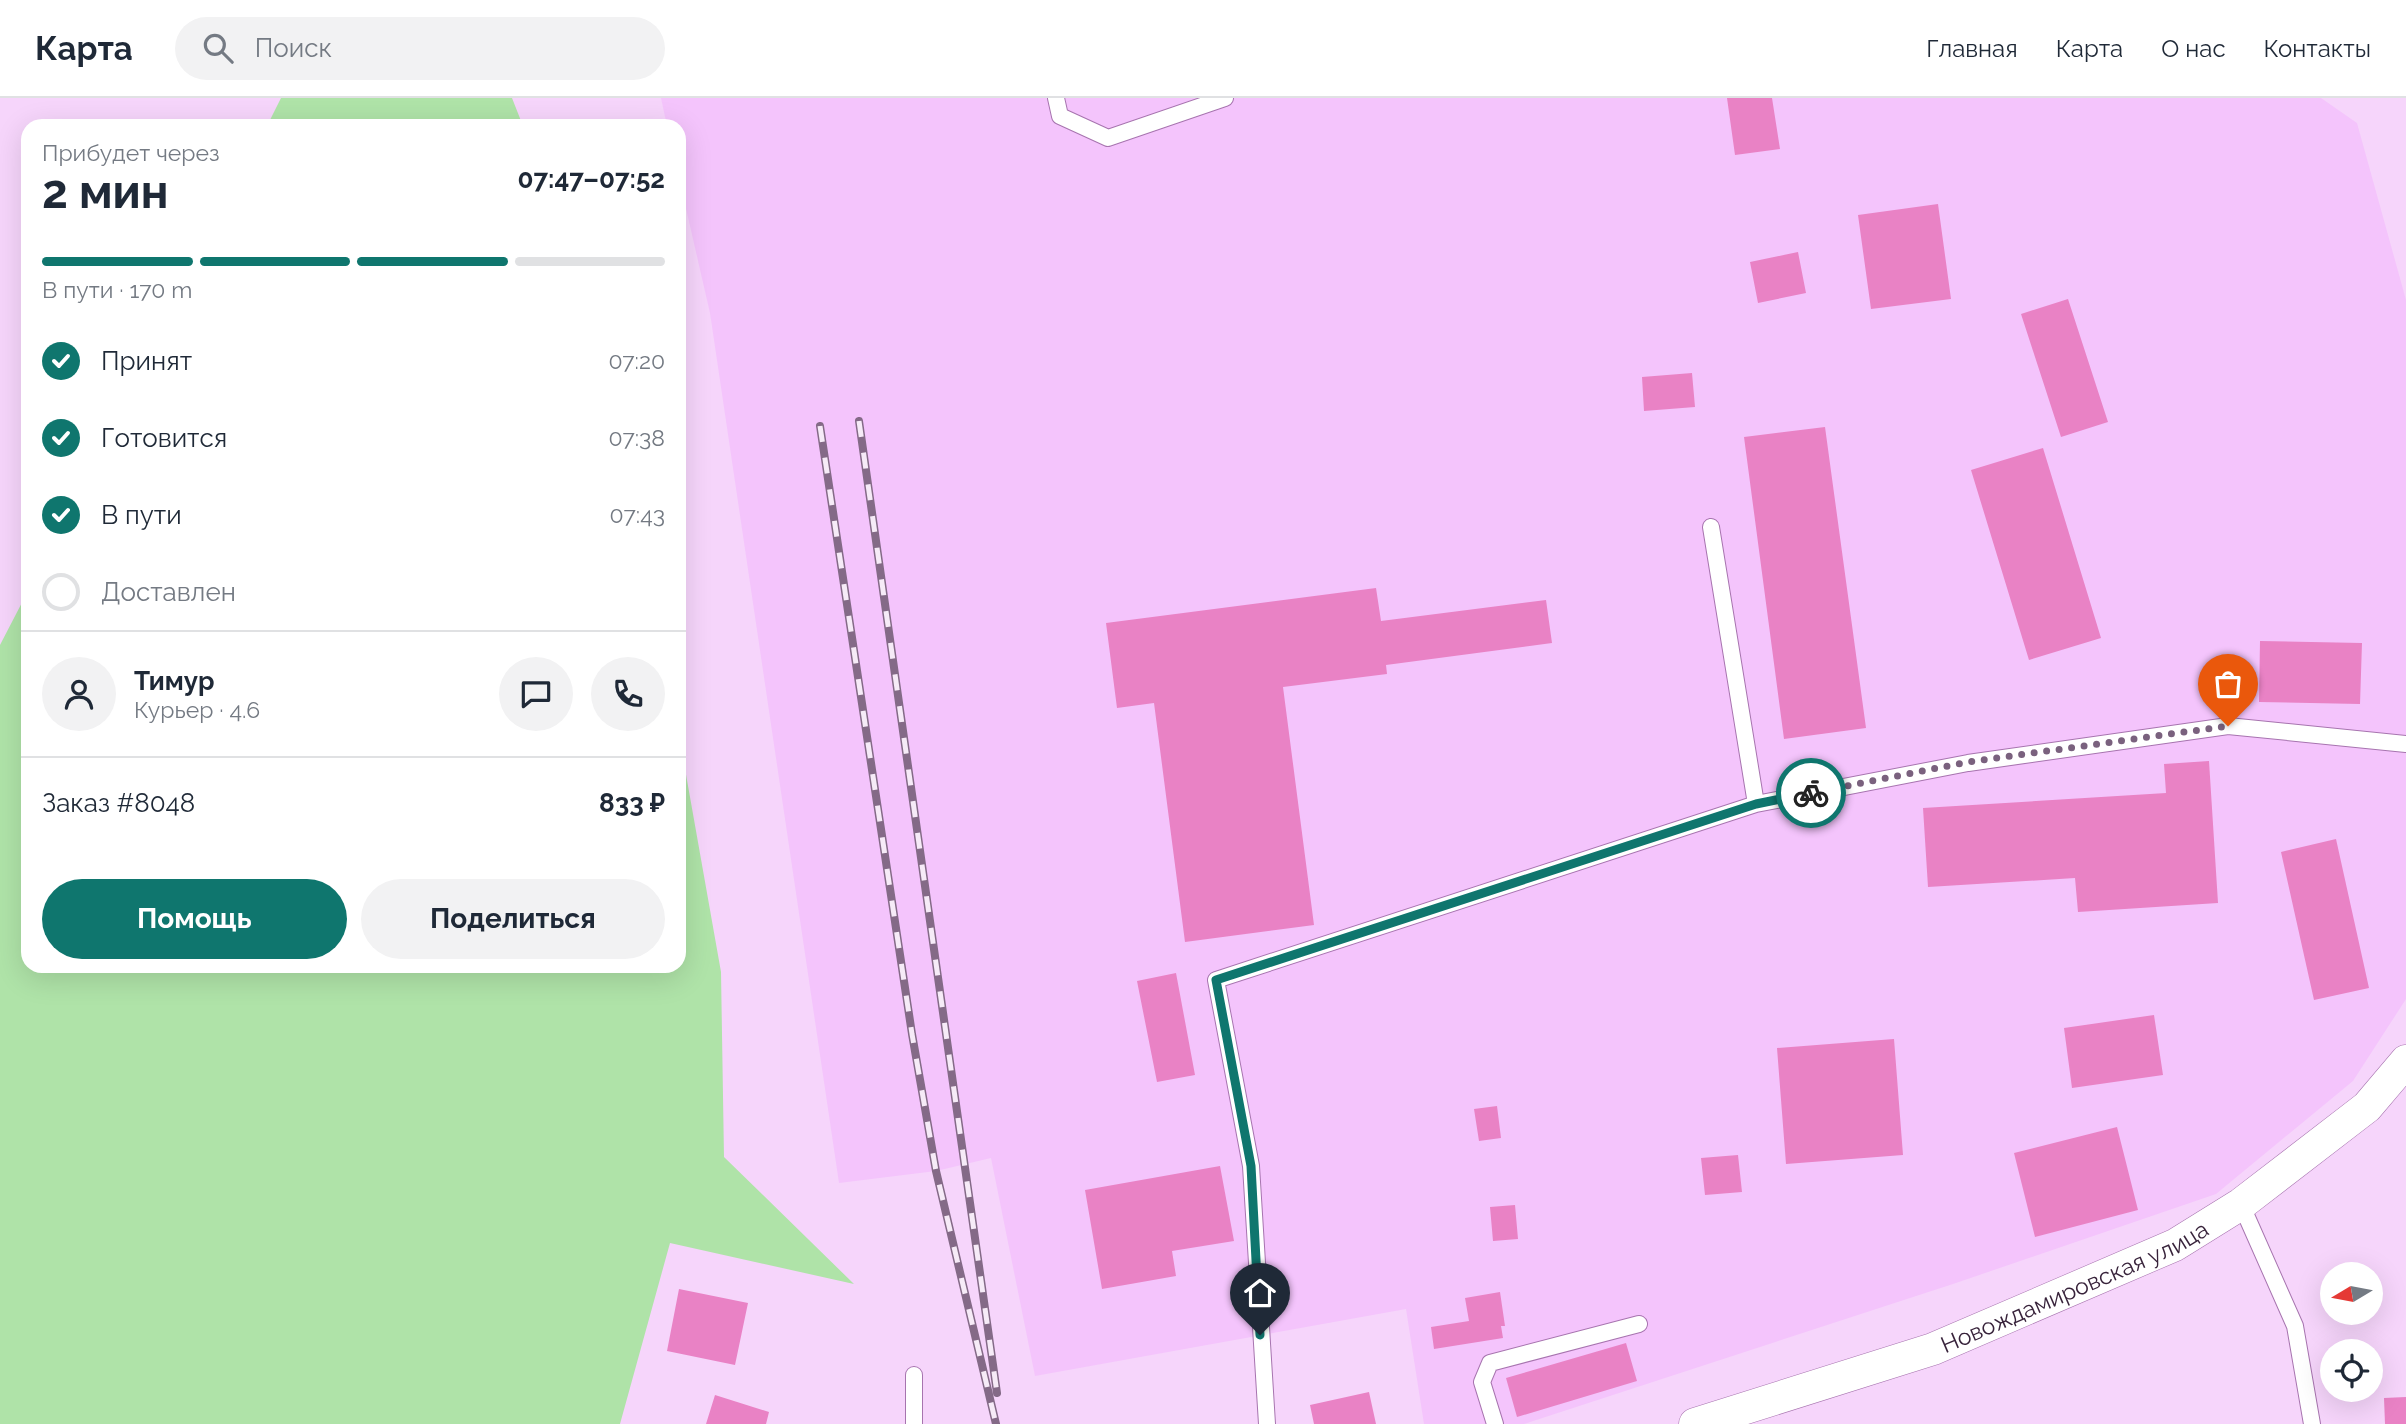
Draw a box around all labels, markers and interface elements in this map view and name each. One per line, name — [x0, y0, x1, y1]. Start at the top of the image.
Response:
search box — [175, 17, 665, 80]
text: Карта — [35, 29, 133, 68]
icon: search — [199, 29, 237, 67]
text: Поиск — [255, 33, 332, 63]
text: Главная — [1926, 34, 2018, 63]
text: Карта — [2056, 34, 2123, 63]
text: О нас — [2161, 34, 2226, 63]
text: Контакты — [2264, 34, 2371, 63]
text: Прибудет через — [42, 139, 220, 166]
text: 07:47–07:52 — [517, 164, 665, 194]
text: 2 мин — [42, 165, 169, 219]
text: В пути · 170 m — [42, 276, 192, 303]
icon: check — [42, 342, 80, 380]
text: Принят — [101, 346, 192, 376]
text: 07:20 — [608, 347, 665, 374]
icon: check — [42, 419, 80, 457]
text: Готовится — [101, 423, 227, 453]
text: 07:38 — [609, 424, 665, 451]
icon: check — [42, 496, 80, 534]
text: В пути — [101, 500, 182, 530]
text: 07:43 — [610, 501, 665, 528]
text: Доставлен — [101, 577, 236, 607]
pin — [2198, 654, 2258, 726]
button: person — [42, 657, 116, 731]
button: chat — [499, 657, 573, 731]
button: phone — [591, 657, 665, 731]
icon: bag — [2209, 665, 2247, 703]
text: Тимур — [134, 666, 214, 696]
text: Курьер · 4.6 — [134, 696, 260, 723]
courier — [1776, 758, 1846, 828]
icon: bike — [1792, 774, 1830, 812]
text: Заказ #8048 — [42, 788, 195, 818]
text: 833 ₽ — [599, 788, 665, 818]
button: Помощь — [42, 879, 347, 959]
button: Поделиться — [361, 879, 665, 959]
street label: Новождамировская улица — [1936, 1215, 2213, 1358]
north arrow — [2320, 1262, 2384, 1325]
map controls — [2320, 1262, 2383, 1402]
pin — [1230, 1263, 1290, 1335]
icon: home — [1241, 1274, 1279, 1312]
button: locate — [2320, 1339, 2383, 1402]

